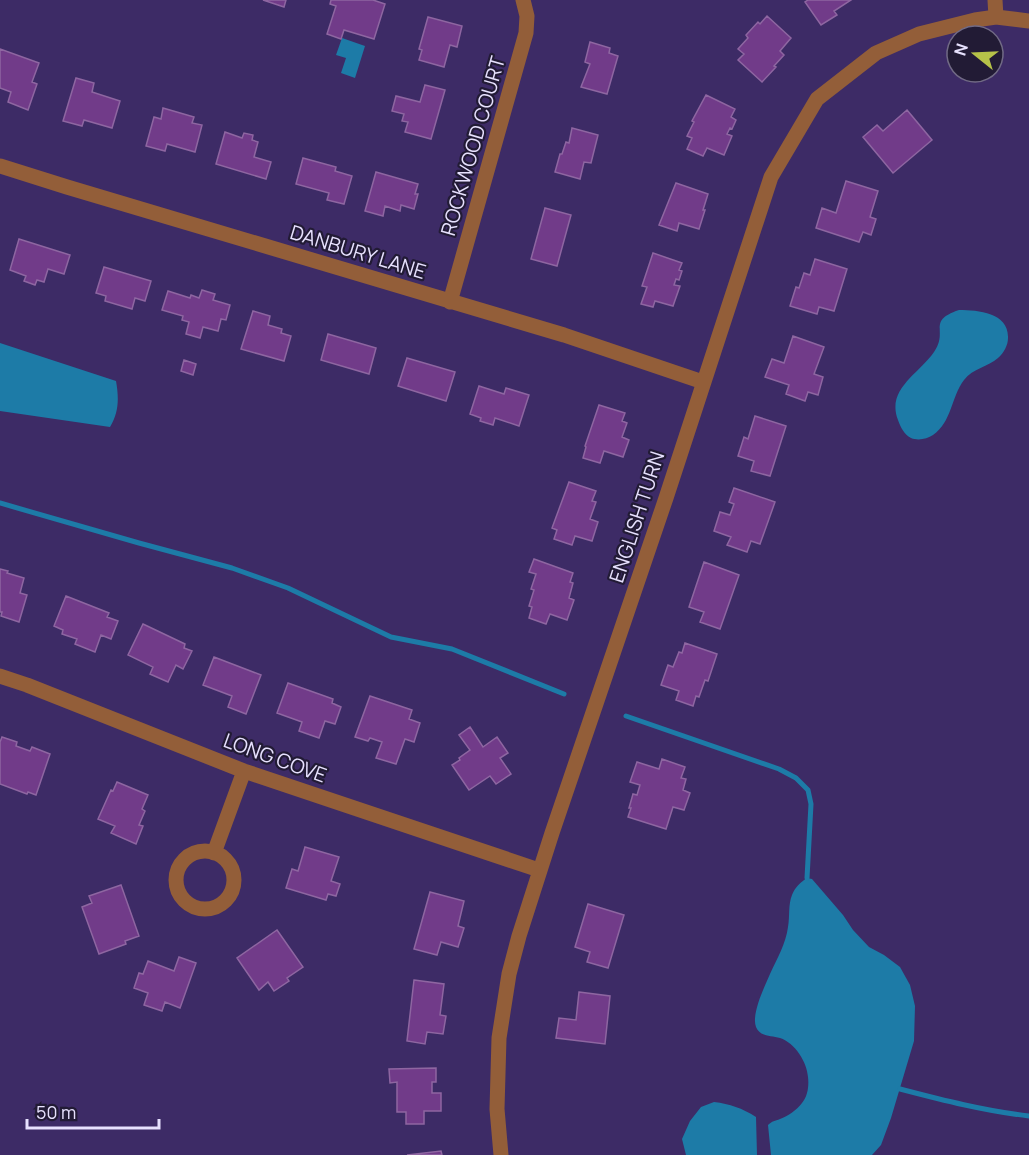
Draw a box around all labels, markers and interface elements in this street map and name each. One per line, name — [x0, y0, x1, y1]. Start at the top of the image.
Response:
north arrow — [945, 24, 1005, 84]
text: N — [948, 40, 973, 58]
street label: ROCKWOOD COURT — [434, 53, 511, 239]
street label: DANBURY LANE — [287, 218, 429, 285]
street label: ENGLISH TURN — [603, 448, 670, 586]
street label: LONG COVE — [220, 726, 330, 789]
scale bar — [27, 1092, 159, 1130]
text: 50 m — [36, 1100, 76, 1124]

